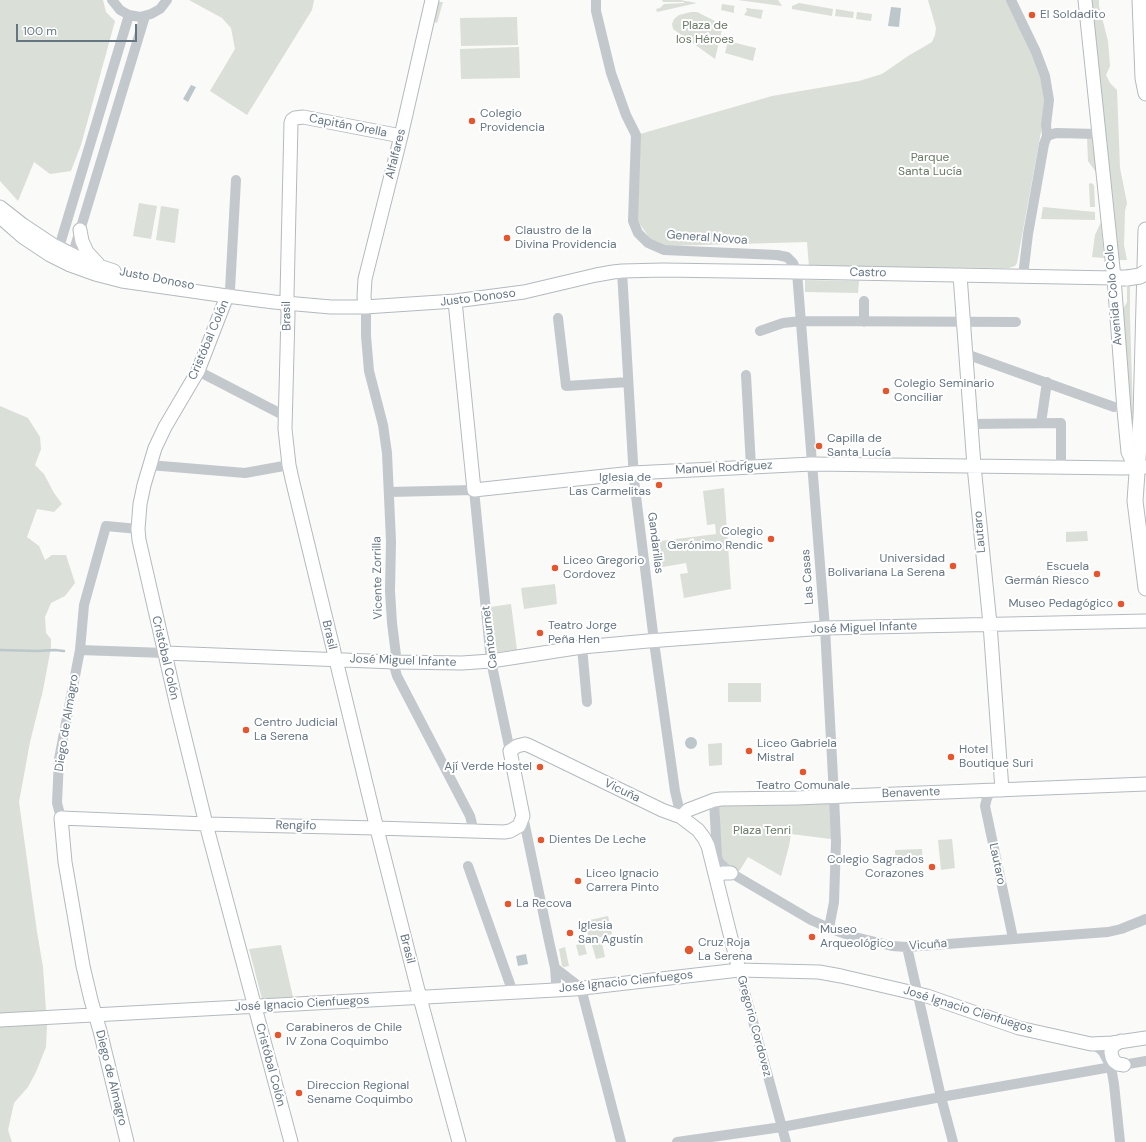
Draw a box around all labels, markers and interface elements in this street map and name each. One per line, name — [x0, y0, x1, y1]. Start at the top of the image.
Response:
place label: El Soldadito — [1040, 8, 1106, 22]
marker: El Soldadito — [1027, 10, 1037, 20]
scale bar — [18, 16, 139, 42]
park label: Plaza de los Héroes — [676, 19, 734, 47]
text: 100 m — [23, 23, 57, 39]
place label: Colegio Providencia — [480, 107, 545, 135]
street label: Capitán Orella — [308, 111, 388, 141]
marker: Colegio Providencia — [467, 116, 477, 126]
street label: Alfalfares — [383, 127, 409, 181]
park label: Parque Santa Lucía — [898, 151, 962, 179]
place label: Claustro de la Divina Providencia — [515, 224, 617, 252]
street label: General Novoa — [666, 228, 748, 248]
marker: Claustro de la Divina Providencia — [502, 233, 512, 243]
street label: Avenida Colo Colo — [1102, 244, 1126, 346]
street label: Justo Donoso — [118, 265, 196, 293]
street label: Castro — [849, 265, 887, 281]
street label: Justo Donoso — [439, 286, 517, 310]
street label: Cristóbal Colón — [186, 298, 232, 382]
street label: Brasil — [280, 301, 294, 331]
place label: Colegio Seminario Conciliar — [894, 377, 994, 405]
marker: Colegio Seminario Conciliar — [881, 386, 891, 396]
place label: Capilla de Santa Lucía — [827, 432, 891, 460]
marker: Capilla de Santa Lucía — [814, 441, 824, 451]
street label: Manuel Rodríguez — [675, 458, 773, 478]
place label: Iglesia de Las Carmelitas — [569, 471, 651, 499]
marker: Iglesia de Las Carmelitas — [654, 480, 664, 490]
street label: Lautaro — [971, 510, 989, 554]
street label: Gandarillas — [644, 511, 666, 575]
place label: Colegio Gerónimo Rendic — [667, 525, 763, 553]
marker: Colegio Gerónimo Rendic — [766, 534, 776, 544]
street label: Vicente Zorrilla — [370, 536, 386, 620]
street label: Las Casas — [799, 549, 817, 605]
place label: Universidad Bolivariana La Serena — [828, 552, 945, 580]
place label: Liceo Gregorio Cordovez — [563, 554, 644, 582]
place label: Escuela Germán Riesco — [1005, 560, 1089, 588]
marker: Universidad Bolivariana La Serena — [948, 561, 958, 571]
marker: Liceo Gregorio Cordovez — [550, 563, 560, 573]
marker: Escuela Germán Riesco — [1092, 569, 1102, 579]
place label: Museo Pedagógico — [1009, 597, 1113, 611]
marker: Museo Pedagógico — [1116, 599, 1126, 609]
street label: Cantournet — [479, 605, 501, 669]
street label: Cristóbal Colón — [148, 615, 182, 701]
street label: Brasil — [319, 619, 339, 651]
place label: Teatro Jorge Peña Hen — [548, 619, 617, 647]
street label: José Miguel Infante — [810, 619, 918, 637]
marker: Teatro Jorge Peña Hen — [535, 628, 545, 638]
street label: José Miguel Infante — [349, 652, 457, 670]
street label: Diego de Almagro — [52, 673, 82, 773]
place label: Centro Judicial La Serena — [254, 716, 338, 744]
marker: Centro Judicial La Serena — [241, 725, 251, 735]
place label: Liceo Gabriela Mistral — [757, 737, 837, 765]
place label: Hotel Boutique Suri — [959, 743, 1033, 771]
marker: Liceo Gabriela Mistral — [744, 746, 754, 756]
marker: Hotel Boutique Suri — [946, 752, 956, 762]
place label: Ají Verde Hostel — [444, 760, 532, 774]
marker: Ají Verde Hostel — [535, 762, 545, 772]
marker: Teatro Comunale — [798, 767, 808, 777]
street label: Vicuña — [602, 776, 642, 806]
place label: Teatro Comunale — [756, 779, 850, 793]
street label: Benavente — [882, 785, 940, 801]
street label: Rengifo — [275, 818, 317, 834]
park label: Plaza Tenri — [733, 824, 791, 838]
place label: Dientes De Leche — [549, 833, 646, 847]
marker: Dientes De Leche — [536, 835, 546, 845]
street label: Lautaro — [986, 842, 1008, 886]
place label: Colegio Sagrados Corazones — [827, 853, 924, 881]
marker: Colegio Sagrados Corazones — [927, 862, 937, 872]
place label: Liceo Ignacio Carrera Pinto — [586, 867, 659, 895]
marker: Liceo Ignacio Carrera Pinto — [573, 876, 583, 886]
place label: La Recova — [516, 897, 572, 911]
marker: La Recova — [503, 899, 513, 909]
place label: Iglesia San Agustín — [578, 919, 643, 947]
place label: Museo Arqueológico — [820, 923, 894, 951]
marker: Iglesia San Agustín — [565, 928, 575, 938]
marker: Museo Arqueológico — [807, 932, 817, 942]
street label: Brasil — [396, 933, 418, 965]
place label: Cruz Roja La Serena — [698, 936, 752, 964]
street label: Vicuña — [909, 936, 947, 954]
marker: Cruz Roja La Serena — [683, 944, 695, 956]
street label: José Ignacio Cienfuegos — [558, 968, 694, 996]
street label: Gregorio Cordovez — [734, 974, 774, 1078]
street label: José Ignacio Cienfuegos — [902, 983, 1034, 1037]
street label: José Ignacio Cienfuegos — [234, 993, 370, 1015]
place label: Carabineros de Chile IV Zona Coquimbo — [286, 1021, 402, 1049]
street label: Cristóbal Colón — [252, 1022, 288, 1108]
street label: Diego de Almagro — [92, 1029, 130, 1127]
marker: Carabineros de Chile IV Zona Coquimbo — [273, 1030, 283, 1040]
place label: Direccion Regional Sename Coquimbo — [307, 1079, 413, 1107]
marker: Direccion Regional Sename Coquimbo — [294, 1088, 304, 1098]

